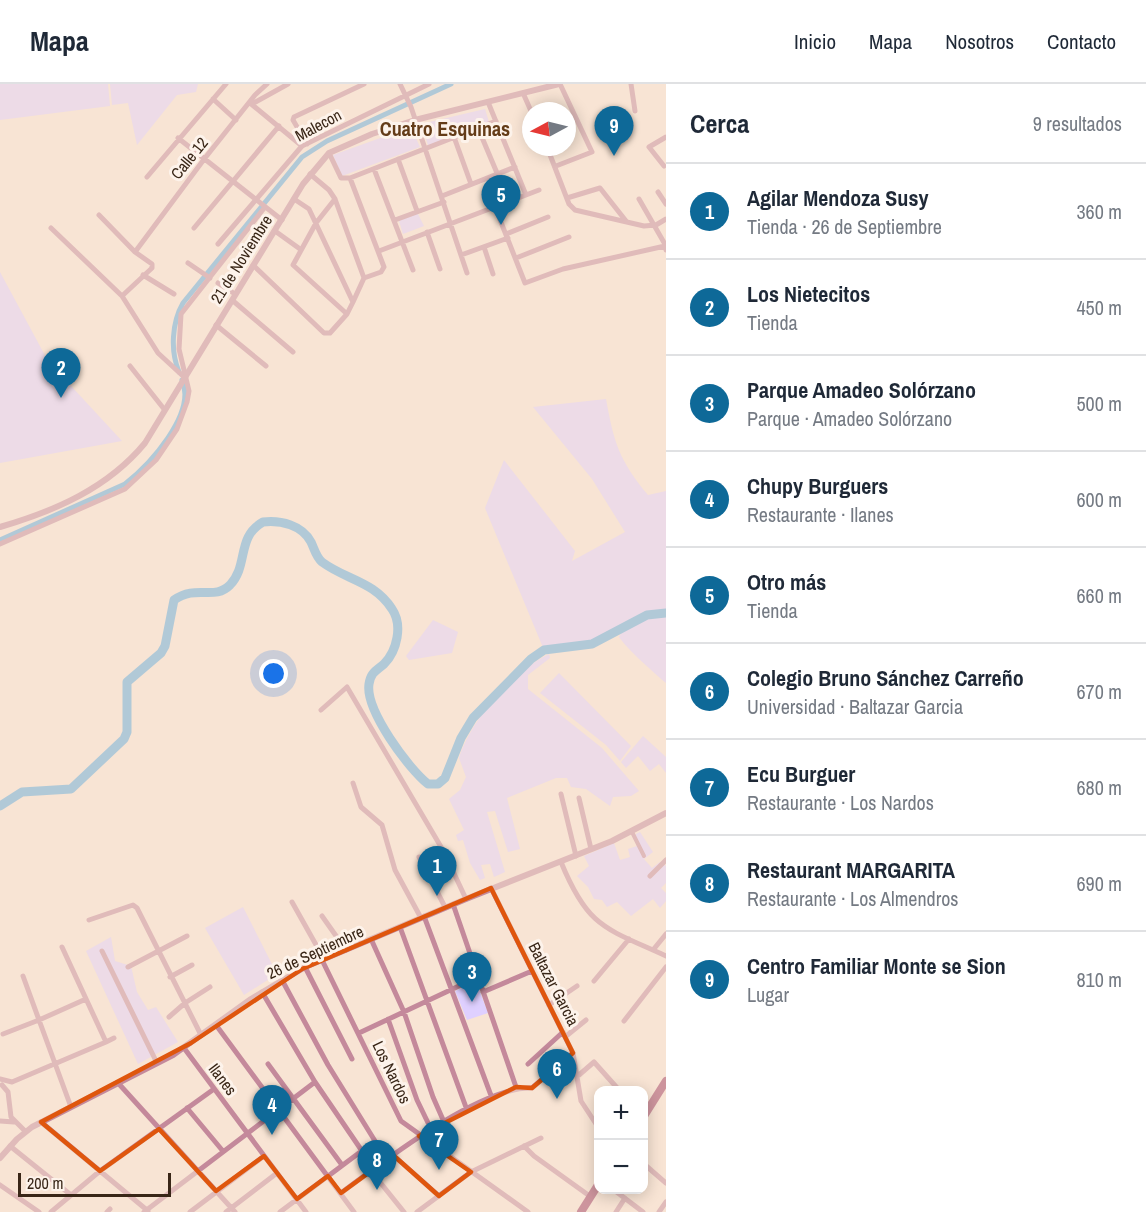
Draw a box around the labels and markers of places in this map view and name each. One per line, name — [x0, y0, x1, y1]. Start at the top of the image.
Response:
pin: 9 — [594, 106, 634, 156]
pin: 5 — [482, 176, 520, 225]
pin: 2 — [42, 348, 80, 398]
pin: 1 — [418, 846, 456, 896]
pin: 3 — [452, 952, 492, 1002]
pin: 6 — [538, 1050, 576, 1099]
pin: 4 — [252, 1086, 292, 1135]
pin: 7 — [420, 1120, 458, 1170]
pin: 8 — [358, 1140, 397, 1190]

